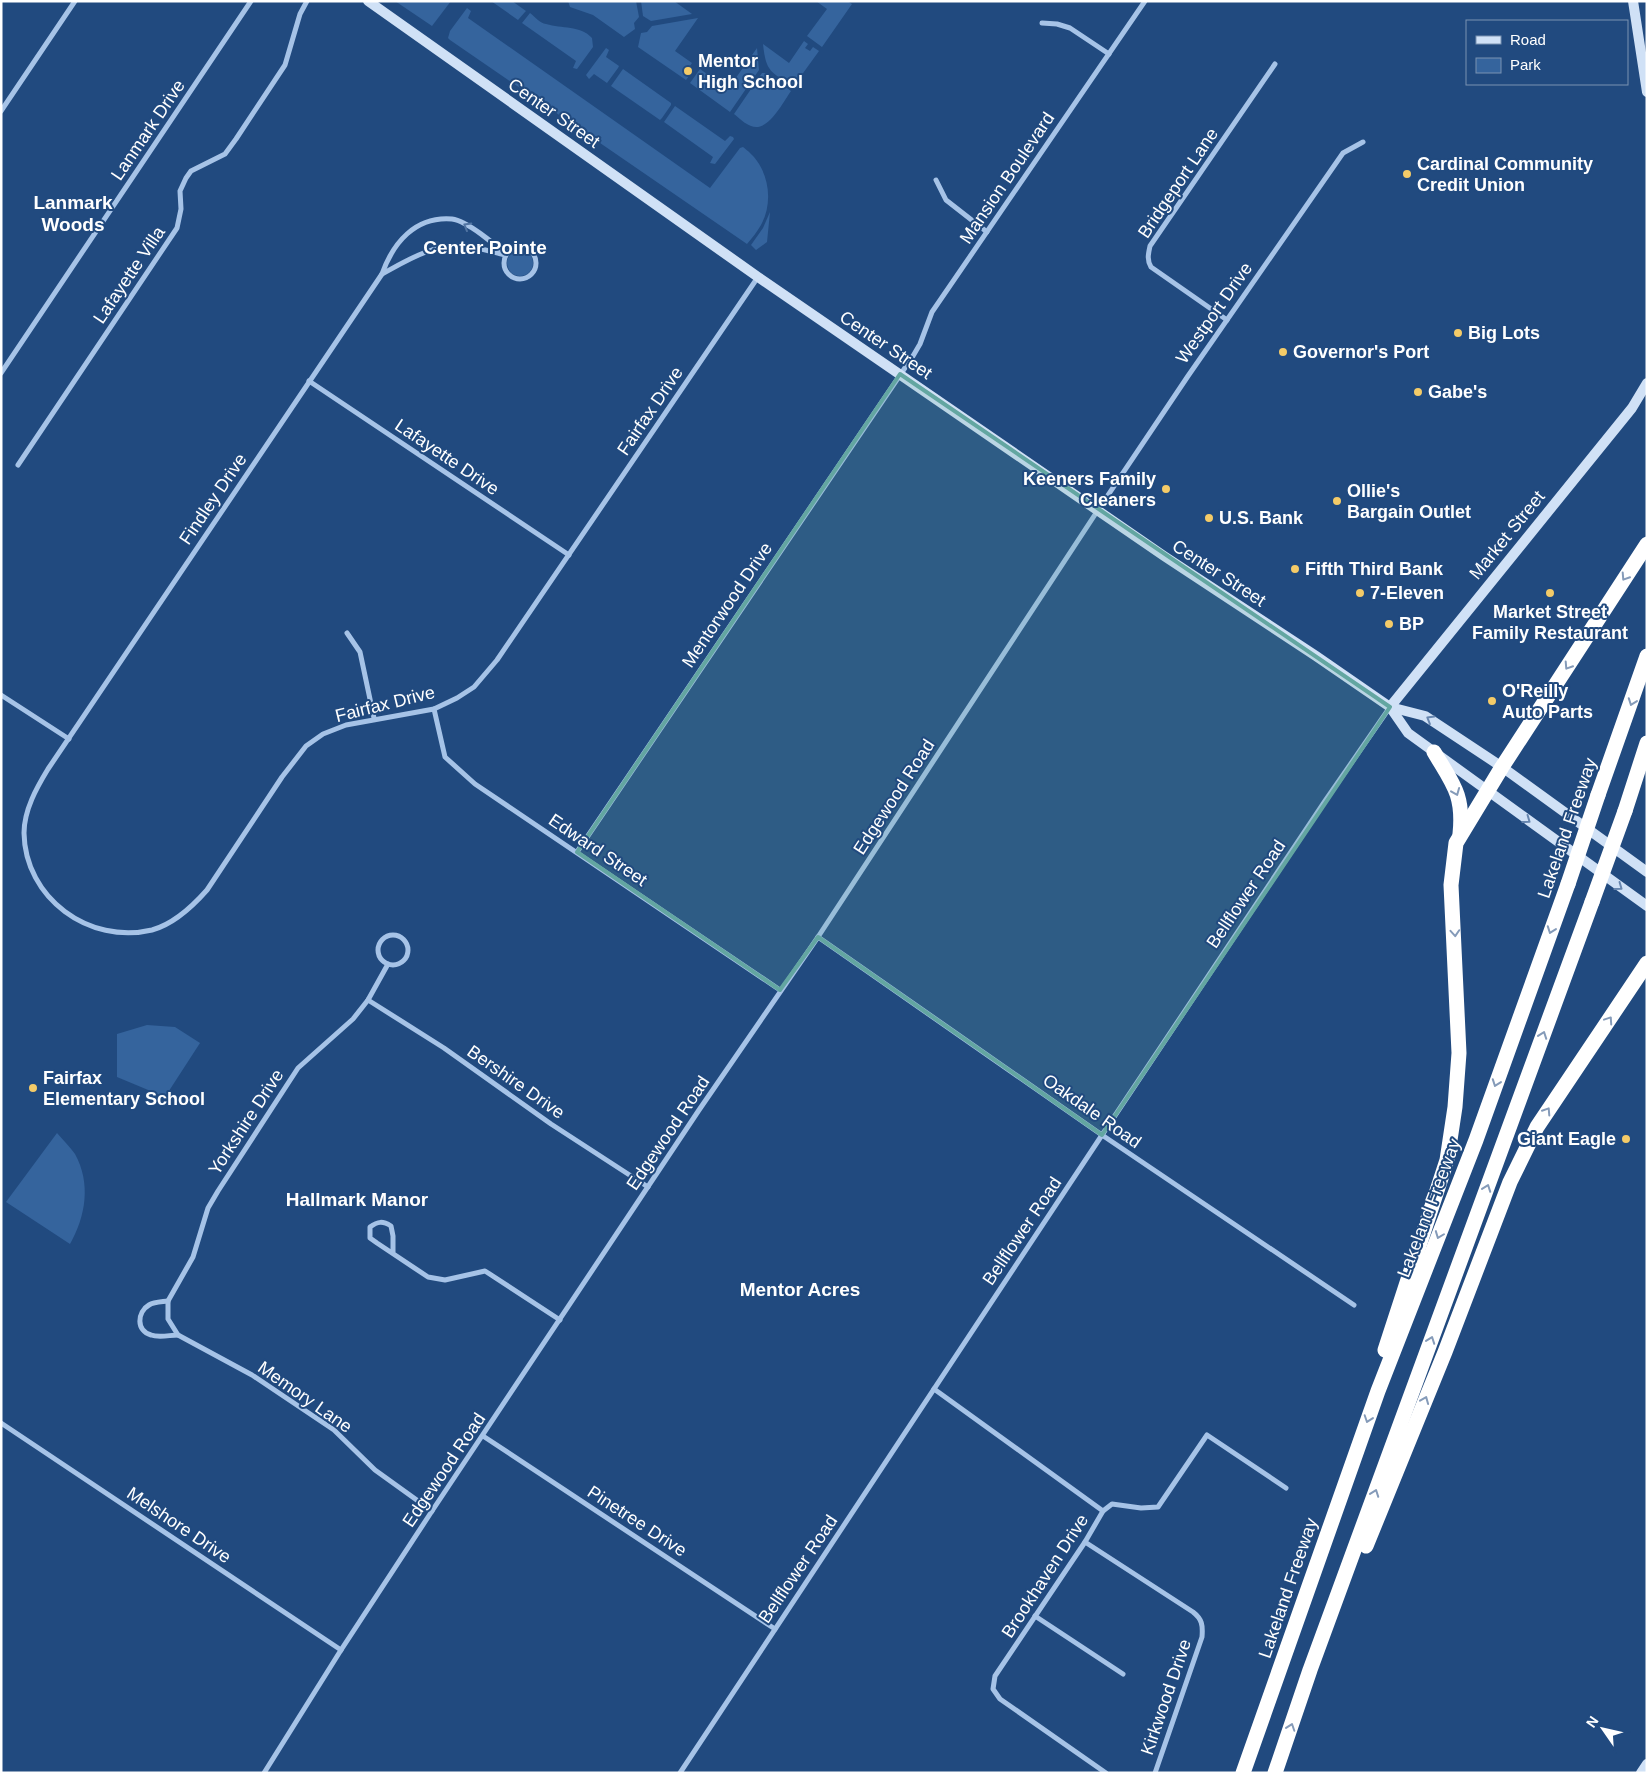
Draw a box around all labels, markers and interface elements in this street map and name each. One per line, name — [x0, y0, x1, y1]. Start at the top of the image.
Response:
legend — [1466, 20, 1628, 85]
text: Road — [1510, 31, 1546, 48]
place label: Mentor High School — [698, 51, 803, 92]
text: Park — [1510, 56, 1541, 73]
marker: Mentor High School — [682, 65, 694, 77]
street label: Center Street — [504, 74, 604, 152]
street label: Lanmark Drive — [107, 76, 189, 184]
street label: Mansion Boulevard — [956, 109, 1058, 247]
street label: Bridgeport Lane — [1134, 124, 1222, 242]
place label: Cardinal Community Credit Union — [1417, 154, 1593, 195]
marker: Cardinal Community Credit Union — [1401, 168, 1413, 180]
district label: Lanmark Woods — [33, 192, 113, 235]
street label: Lafayette Villa — [89, 222, 169, 327]
one-way arrow — [463, 222, 472, 232]
district label: Center Pointe — [423, 237, 547, 258]
street label: Westport Drive — [1172, 259, 1256, 367]
street label: Center Street — [836, 307, 936, 383]
place label: Big Lots — [1468, 323, 1540, 343]
marker: Big Lots — [1452, 327, 1464, 339]
place label: Governor's Port — [1293, 342, 1429, 362]
marker: Governor's Port — [1277, 346, 1289, 358]
street label: Fairfax Drive — [613, 363, 687, 459]
place label: Gabe's — [1428, 382, 1487, 402]
marker: Gabe's — [1412, 386, 1424, 398]
street label: Lafayette Drive — [391, 415, 503, 499]
street label: Findley Drive — [175, 450, 251, 548]
place label: Keeners Family Cleaners — [1023, 469, 1156, 510]
place label: Ollie's Bargain Outlet — [1347, 481, 1471, 522]
marker: Keeners Family Cleaners — [1160, 483, 1172, 495]
street label: Market Street — [1465, 487, 1549, 583]
marker: Ollie's Bargain Outlet — [1331, 495, 1343, 507]
place label: U.S. Bank — [1219, 508, 1304, 528]
marker: U.S. Bank — [1203, 512, 1215, 524]
street label: Center Street — [1169, 535, 1269, 611]
street label: Mentorwood Drive — [678, 539, 776, 671]
place label: Fifth Third Bank — [1305, 559, 1444, 579]
marker: Fifth Third Bank — [1289, 563, 1301, 575]
one-way arrow — [1622, 572, 1632, 581]
place label: 7-Eleven — [1370, 583, 1444, 603]
marker: 7-Eleven — [1354, 587, 1366, 599]
marker: Market Street Family Restaurant — [1544, 587, 1556, 599]
place label: Market Street Family Restaurant — [1472, 602, 1628, 643]
place label: BP — [1399, 614, 1424, 634]
marker: BP — [1383, 618, 1395, 630]
one-way arrow — [1565, 660, 1574, 669]
place label: O'Reilly Auto Parts — [1502, 681, 1593, 722]
street label: Fairfax Drive — [333, 682, 437, 726]
marker: O'Reilly Auto Parts — [1486, 695, 1498, 707]
one-way arrow — [1628, 697, 1638, 706]
one-way arrow — [1426, 716, 1435, 726]
street label: Edgewood Road — [849, 736, 939, 858]
street label: Lakeland Freeway — [1534, 755, 1600, 901]
one-way arrow — [1450, 787, 1460, 796]
street label: Edward Street — [545, 810, 651, 890]
one-way arrow — [1521, 814, 1530, 822]
street label: Bellflower Road — [1202, 836, 1290, 952]
one-way arrow — [1613, 881, 1622, 889]
one-way arrow — [1547, 925, 1557, 934]
one-way arrow — [1449, 930, 1460, 938]
one-way arrow — [1602, 1016, 1612, 1025]
one-way arrow — [1537, 1031, 1547, 1040]
street label: Bershire Drive — [464, 1041, 568, 1123]
street label: Yorkshire Drive — [205, 1066, 287, 1178]
place label: Fairfax Elementary School — [43, 1068, 205, 1109]
street label: Oakdale Road — [1039, 1070, 1145, 1152]
street label: Edgewood Road — [622, 1072, 714, 1194]
one-way arrow — [1492, 1078, 1502, 1087]
marker: Fairfax Elementary School — [27, 1082, 39, 1094]
one-way arrow — [1541, 1108, 1551, 1117]
place label: Giant Eagle — [1517, 1129, 1616, 1149]
marker: Giant Eagle — [1620, 1133, 1632, 1145]
street label: Lakeland Freeway — [1393, 1136, 1465, 1280]
street label: Bellflower Road — [978, 1173, 1066, 1289]
one-way arrow — [1481, 1184, 1491, 1192]
district label: Hallmark Manor — [286, 1189, 429, 1210]
one-way arrow — [1435, 1230, 1445, 1239]
district label: Mentor Acres — [740, 1279, 860, 1300]
one-way arrow — [1425, 1336, 1435, 1345]
street label: Memory Lane — [254, 1357, 356, 1437]
one-way arrow — [1419, 1396, 1429, 1405]
street label: Edgewood Road — [398, 1409, 490, 1531]
one-way arrow — [1364, 1415, 1374, 1423]
street label: Pinetree Drive — [584, 1482, 690, 1560]
street label: Melshore Drive — [123, 1483, 235, 1567]
one-way arrow — [1369, 1489, 1379, 1497]
street label: Bellflower Road — [754, 1511, 842, 1627]
street label: Brookhaven Drive — [998, 1511, 1092, 1641]
street label: Lakeland Freeway — [1255, 1515, 1321, 1661]
street label: Kirkwood Drive — [1137, 1637, 1195, 1757]
north arrow — [1578, 1704, 1628, 1754]
text: N — [1583, 1713, 1602, 1730]
one-way arrow — [1285, 1723, 1295, 1731]

